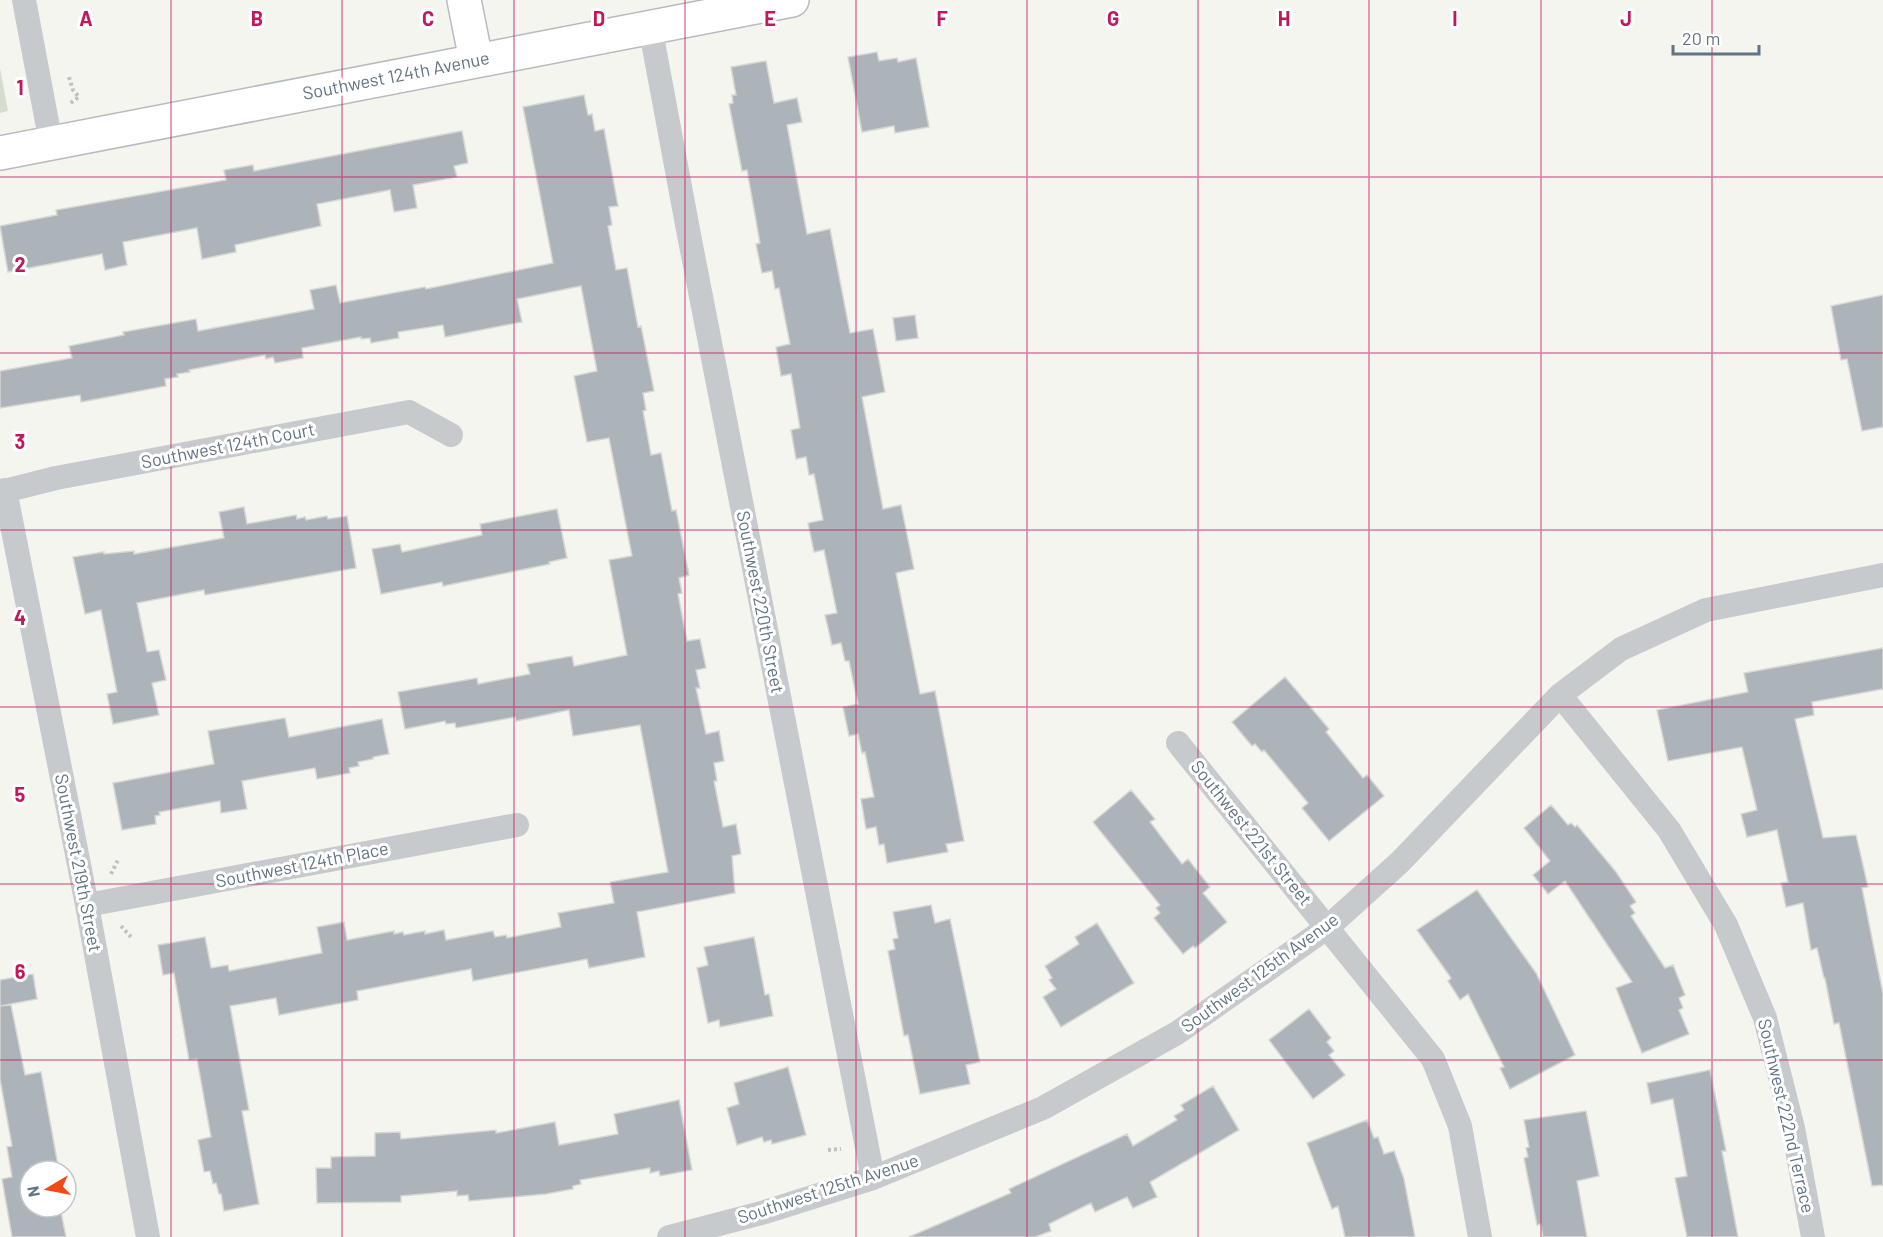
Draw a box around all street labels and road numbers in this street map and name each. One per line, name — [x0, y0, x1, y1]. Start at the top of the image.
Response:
street label: Southwest 124th Avenue — [301, 46, 491, 104]
street label: Southwest 124th Court — [139, 417, 316, 473]
street label: Southwest 220th Street — [732, 509, 789, 695]
street label: Southwest 221st Street — [1187, 755, 1317, 909]
street label: Southwest 219th Street — [51, 772, 107, 954]
street label: Southwest 124th Place — [214, 836, 390, 892]
street label: Southwest 125th Avenue — [1176, 908, 1342, 1037]
street label: Southwest 222nd Terrace — [1754, 1017, 1820, 1215]
street label: Southwest 125th Avenue — [734, 1148, 921, 1228]

